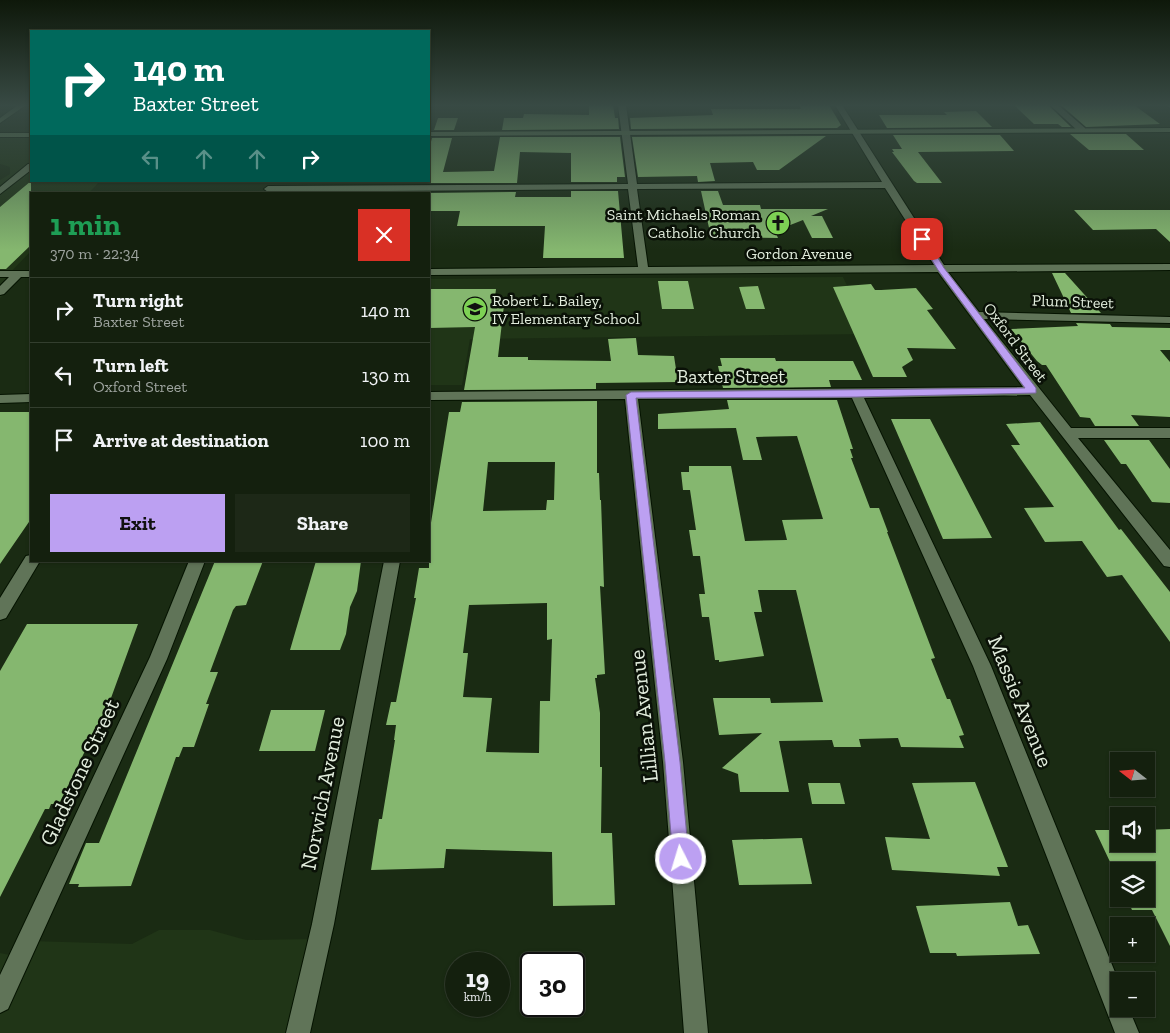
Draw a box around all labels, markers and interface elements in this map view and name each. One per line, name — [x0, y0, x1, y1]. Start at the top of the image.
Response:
text: 140 m — [133, 48, 224, 90]
icon: right — [50, 50, 115, 115]
text: Baxter Street — [133, 90, 259, 117]
icon: left — [137, 145, 165, 173]
icon: ahead — [190, 145, 218, 173]
icon: ahead — [243, 145, 271, 173]
icon: right — [296, 145, 324, 173]
place label: Saint Michaels Roman Catholic Church — [607, 205, 761, 242]
text: 1 min — [50, 207, 121, 243]
button: close — [358, 209, 410, 261]
church icon: Saint Michaels Roman Catholic Church — [765, 210, 791, 236]
pin — [901, 218, 943, 260]
icon: arrive — [908, 225, 936, 253]
text: 370 m · 22:34 — [50, 244, 139, 263]
street label: Gordon Avenue — [746, 244, 852, 263]
text: Turn right — [93, 289, 183, 312]
place label: Robert L. Bailey, IV Elementary School — [492, 291, 640, 328]
street label: Plum Street — [1032, 291, 1114, 312]
icon: right — [50, 296, 78, 324]
school or university icon: Robert L. Bailey, IV Elementary School — [462, 296, 488, 322]
text: 140 m — [361, 299, 410, 322]
street label: Oxford Street — [980, 299, 1052, 386]
text: Baxter Street — [93, 312, 184, 331]
text: Turn left — [93, 354, 168, 377]
icon: left — [50, 361, 78, 389]
text: 130 m — [362, 364, 410, 387]
street label: Baxter Street — [677, 365, 785, 388]
text: Oxford Street — [93, 377, 187, 396]
icon: arrive — [50, 426, 78, 454]
text: Arrive at destination — [93, 429, 269, 452]
text: 100 m — [360, 429, 410, 452]
button: Exit — [50, 494, 225, 552]
button: Share — [235, 494, 410, 552]
street label: Massie Avenue — [982, 631, 1059, 771]
street label: Lillian Avenue — [623, 648, 664, 784]
street label: Gladstone Street — [34, 694, 126, 850]
street label: Norwich Avenue — [294, 714, 351, 872]
north arrow — [1110, 752, 1155, 798]
map controls — [1110, 752, 1155, 1017]
button: sound — [1110, 807, 1155, 852]
position arrow — [654, 832, 706, 884]
button: layers — [1110, 862, 1155, 907]
button: + — [1110, 917, 1155, 962]
speed limit sign: 30 — [520, 952, 585, 1017]
text: 19 — [466, 963, 489, 993]
button: − — [1110, 972, 1155, 1017]
text: km/h — [464, 990, 491, 1004]

